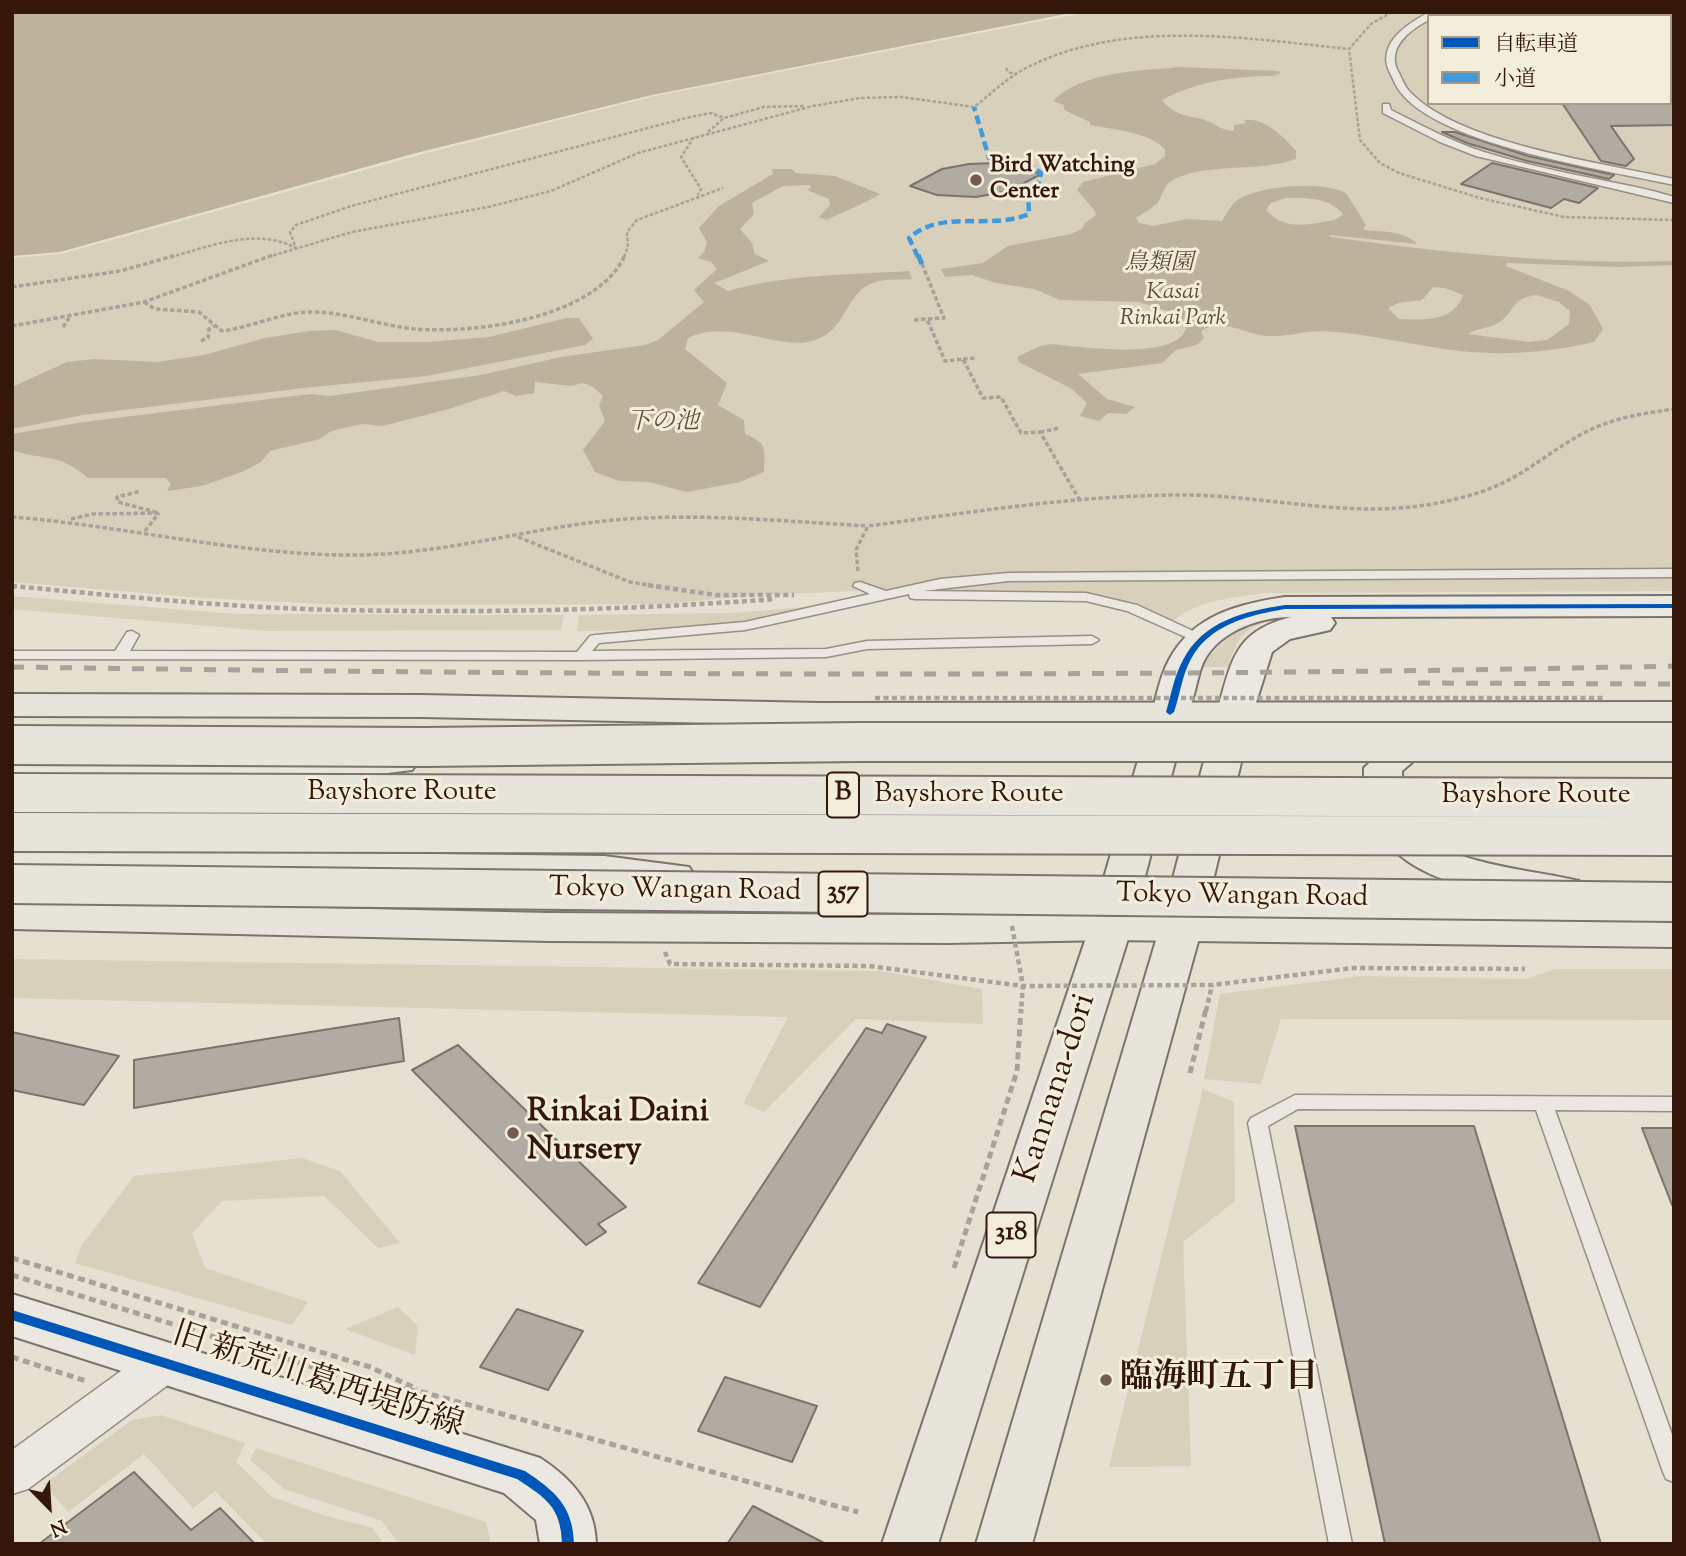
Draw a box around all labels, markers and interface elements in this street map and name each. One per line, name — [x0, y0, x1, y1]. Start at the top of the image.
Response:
legend — [1427, 14, 1672, 105]
text: 自転車道 — [1494, 30, 1578, 60]
text: 小道 — [1494, 65, 1536, 95]
place label: Bird Watching Center — [990, 153, 1135, 207]
marker: Bird Watching Center — [968, 172, 984, 188]
park label: 鳥類園 — [1125, 251, 1193, 279]
park label: Kasai Rinkai Park — [1120, 280, 1226, 334]
water label: 下の池 — [627, 410, 699, 438]
road number: B — [827, 772, 859, 818]
street label: Bayshore Route — [307, 777, 497, 811]
street label: Bayshore Route — [874, 779, 1064, 813]
street label: Bayshore Route — [1441, 780, 1631, 814]
road number: 357 — [818, 872, 868, 916]
street label: Tokyo Wangan Road — [548, 873, 802, 911]
street label: Tokyo Wangan Road — [1115, 879, 1369, 917]
street label: Kannana-dori — [1009, 989, 1107, 1189]
place label: Rinkai Daini Nursery — [527, 1094, 709, 1172]
marker: Rinkai Daini Nursery — [505, 1125, 521, 1141]
road number: 318 — [986, 1212, 1036, 1258]
street label: 旧 新荒川葛西堤防線 — [166, 1317, 468, 1449]
place label: 臨海町五丁目 — [1120, 1360, 1318, 1400]
marker: 臨海町五丁目 — [1098, 1372, 1114, 1388]
north arrow — [14, 1472, 84, 1542]
text: N — [45, 1511, 70, 1542]

